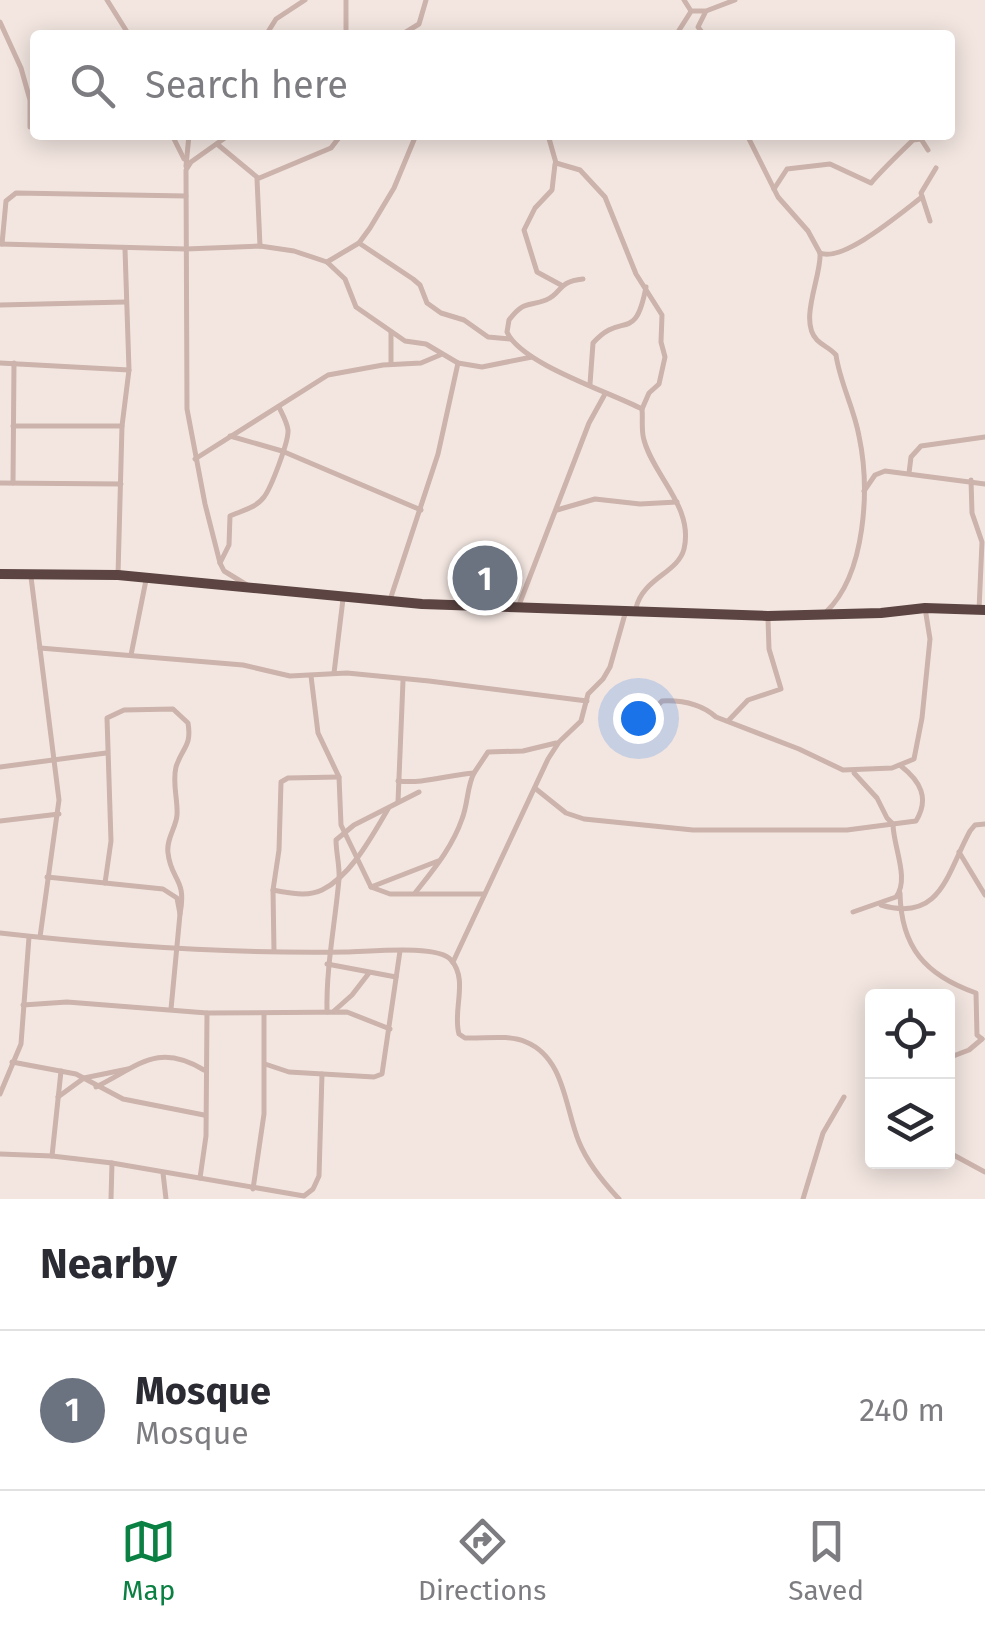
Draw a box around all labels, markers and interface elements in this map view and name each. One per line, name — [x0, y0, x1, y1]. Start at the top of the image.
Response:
search box — [30, 30, 955, 140]
icon: search — [65, 58, 120, 113]
text: Search here — [145, 62, 348, 108]
pin: 1 — [452, 540, 518, 616]
your location — [613, 693, 664, 744]
map controls — [865, 989, 955, 1169]
button: locate — [865, 989, 955, 1079]
button: layers — [865, 1079, 955, 1169]
text: Nearby — [40, 1239, 177, 1289]
text: Mosque — [135, 1368, 271, 1414]
text: 1 — [65, 1391, 80, 1429]
text: 240 m — [859, 1391, 945, 1429]
text: Mosque — [135, 1414, 249, 1452]
tab: Map — [121, 1514, 176, 1607]
tab: Directions — [418, 1514, 546, 1607]
tab: Saved — [788, 1514, 864, 1607]

